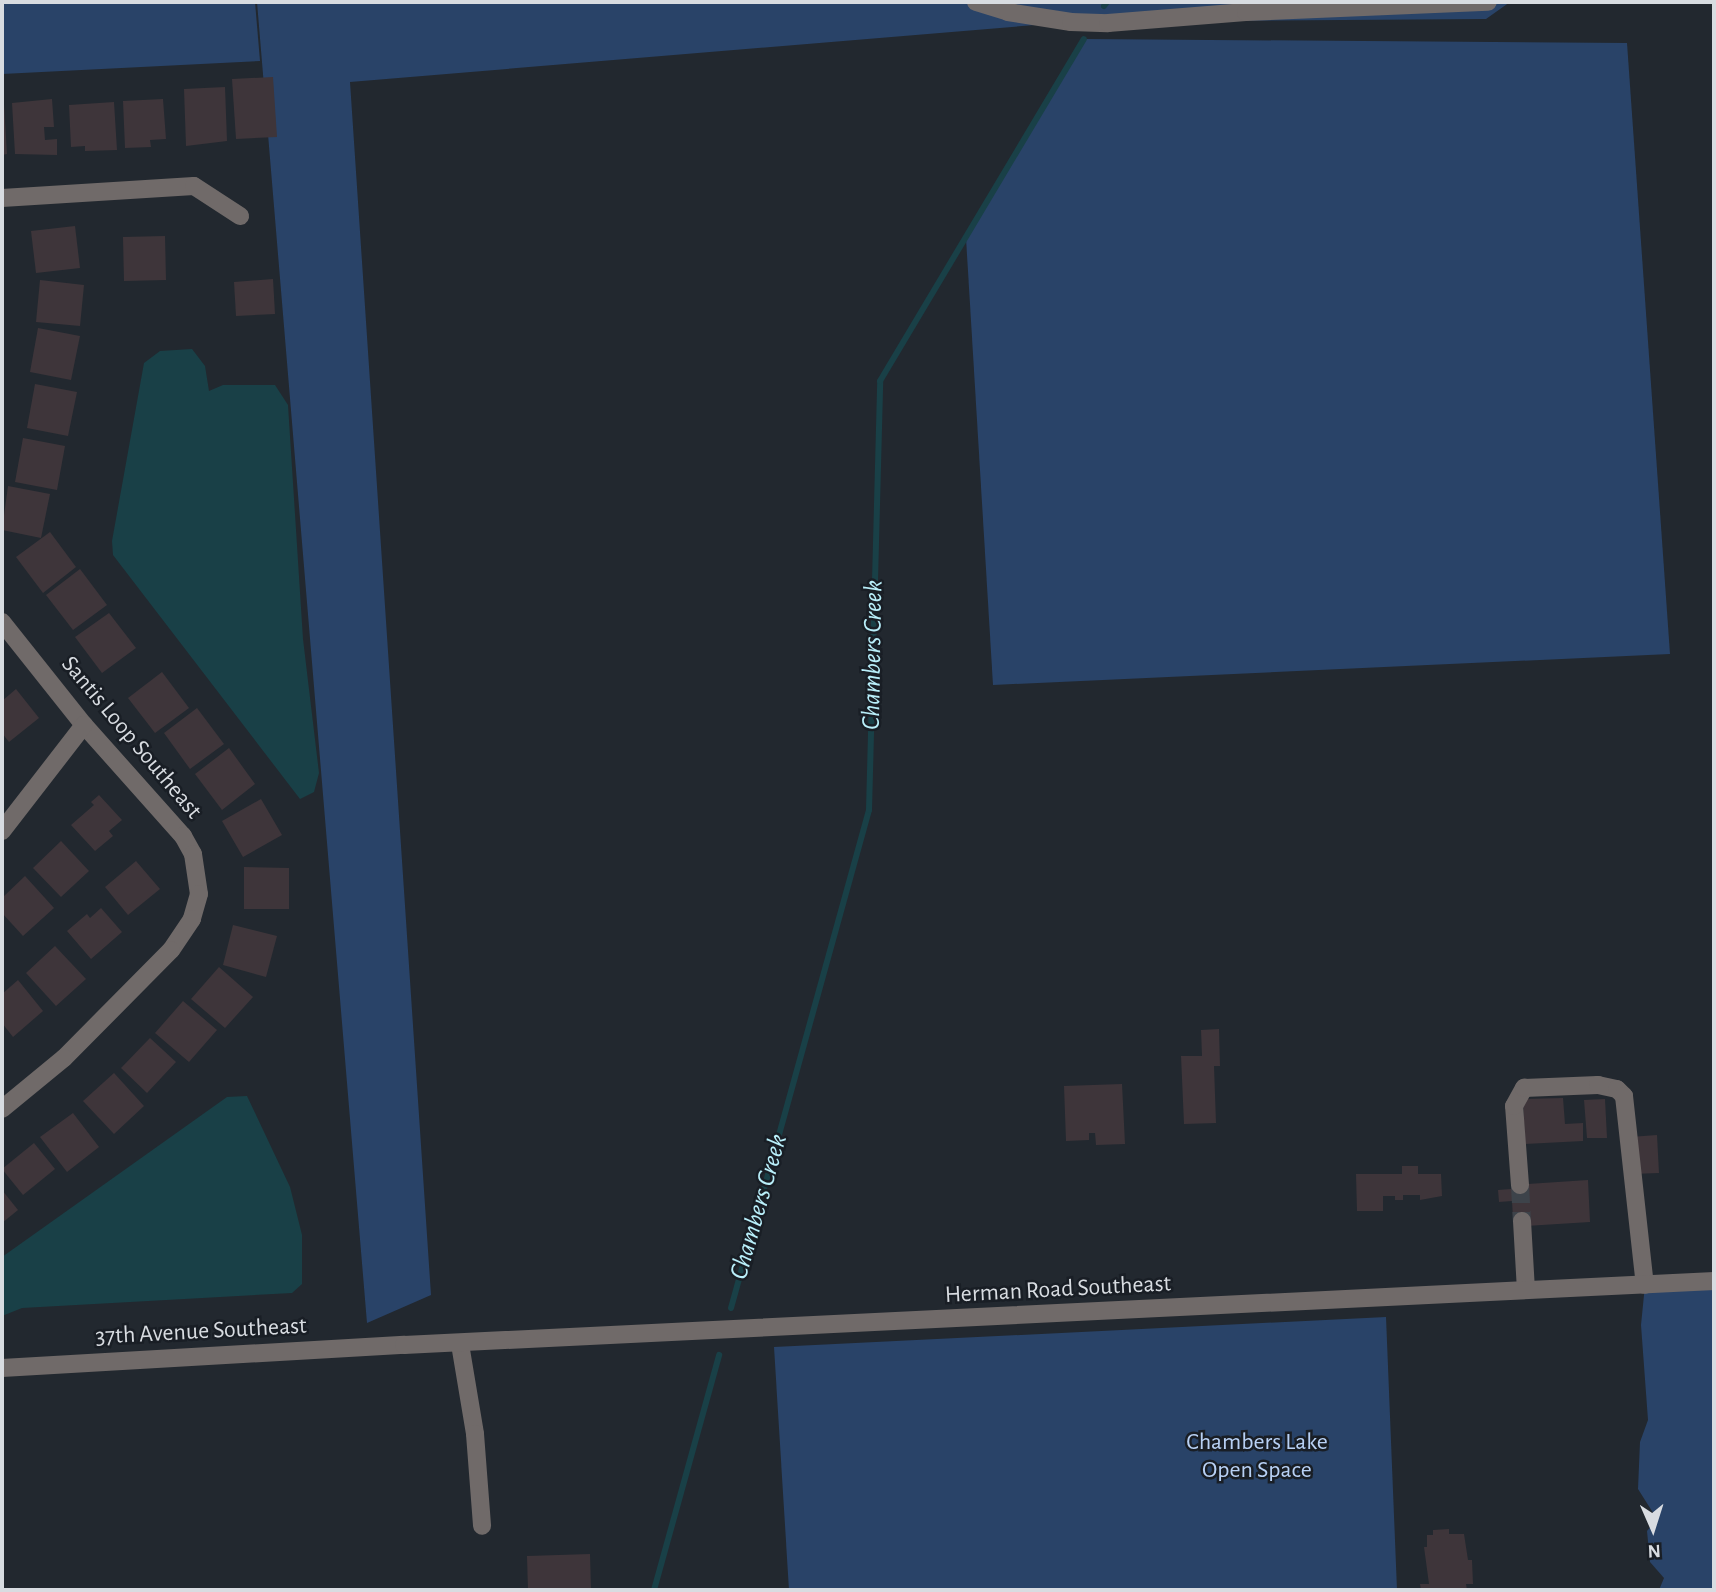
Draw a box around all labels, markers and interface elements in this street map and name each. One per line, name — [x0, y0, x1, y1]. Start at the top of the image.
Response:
water label: Chambers Creek — [856, 580, 890, 730]
street label: Santis Loop Southeast — [55, 651, 207, 825]
water label: Chambers Creek — [723, 1131, 795, 1283]
street label: Herman Road Southeast — [944, 1270, 1172, 1310]
street label: 37th Avenue Southeast — [95, 1312, 307, 1352]
park label: Chambers Lake Open Space — [1186, 1429, 1328, 1485]
north arrow — [1618, 1494, 1688, 1564]
text: N — [1647, 1541, 1661, 1560]

